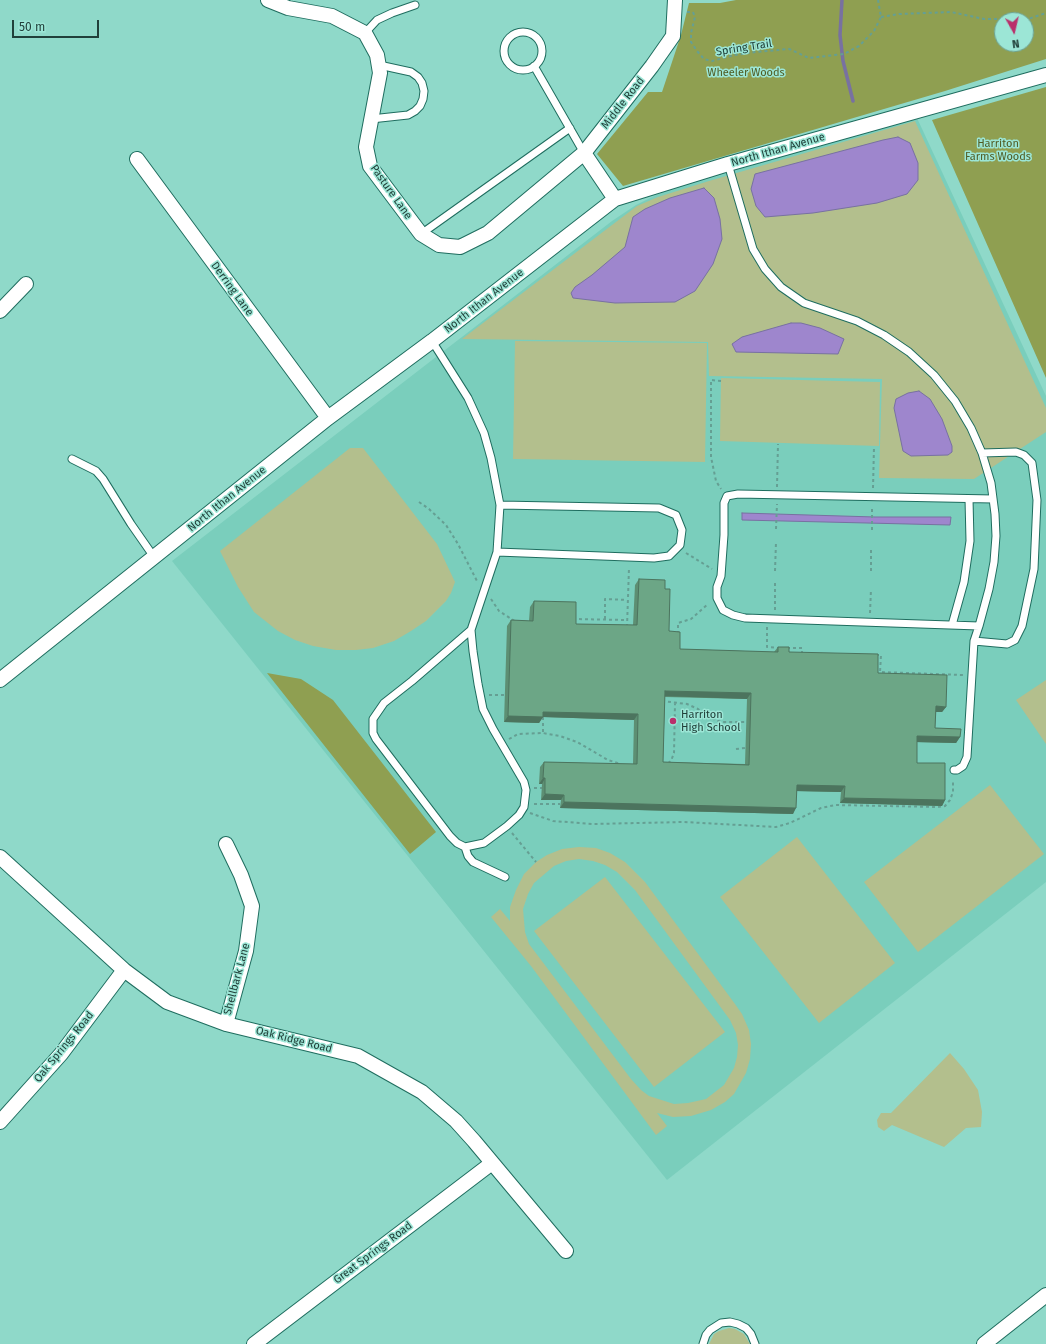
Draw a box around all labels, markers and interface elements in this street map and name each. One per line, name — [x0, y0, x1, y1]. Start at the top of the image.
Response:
scale bar — [14, 12, 101, 38]
north arrow — [994, 12, 1034, 52]
text: 50 m — [19, 20, 45, 34]
text: N — [1011, 36, 1020, 50]
street label: Spring Trail — [715, 37, 773, 59]
park label: Wheeler Woods — [707, 66, 785, 80]
street label: Middle Road — [599, 74, 647, 132]
street label: North Ithan Avenue — [730, 130, 826, 170]
park label: Harriton Farms Woods — [965, 137, 1031, 163]
street label: Pasture Lane — [367, 162, 415, 222]
street label: Derring Lane — [208, 259, 256, 319]
street label: North Ithan Avenue — [442, 266, 526, 336]
street label: North Ithan Avenue — [185, 463, 269, 535]
place label: Harriton High School — [681, 708, 740, 734]
marker: Harriton High School — [668, 716, 678, 726]
street label: Shellbark Lane — [221, 942, 253, 1016]
street label: Oak Springs Road — [31, 1009, 97, 1085]
street label: Oak Ridge Road — [254, 1024, 334, 1056]
street label: Great Springs Road — [331, 1219, 415, 1287]

